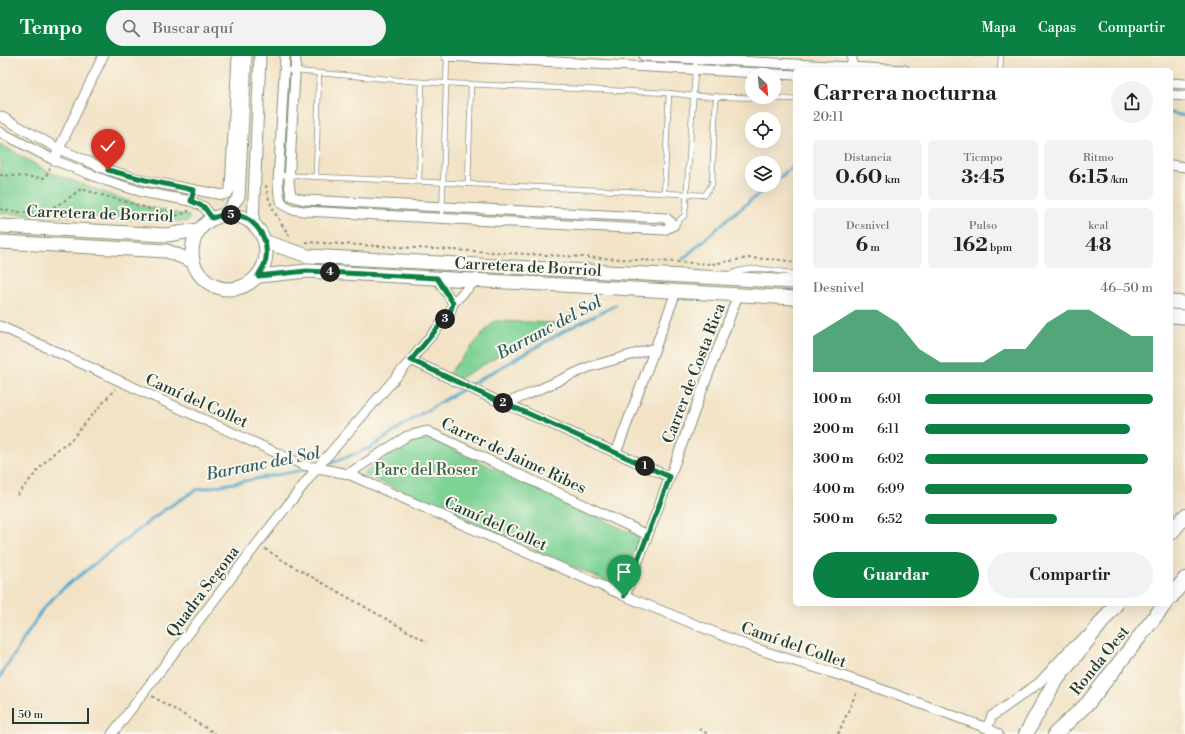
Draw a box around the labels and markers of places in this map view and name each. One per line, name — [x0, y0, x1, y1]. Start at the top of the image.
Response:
pin — [91, 129, 125, 170]
pin: 5 — [221, 205, 241, 225]
pin: 4 — [320, 262, 340, 282]
pin: 3 — [435, 309, 455, 329]
pin: 2 — [493, 393, 513, 413]
pin: 1 — [635, 456, 655, 476]
pin — [607, 555, 641, 596]

